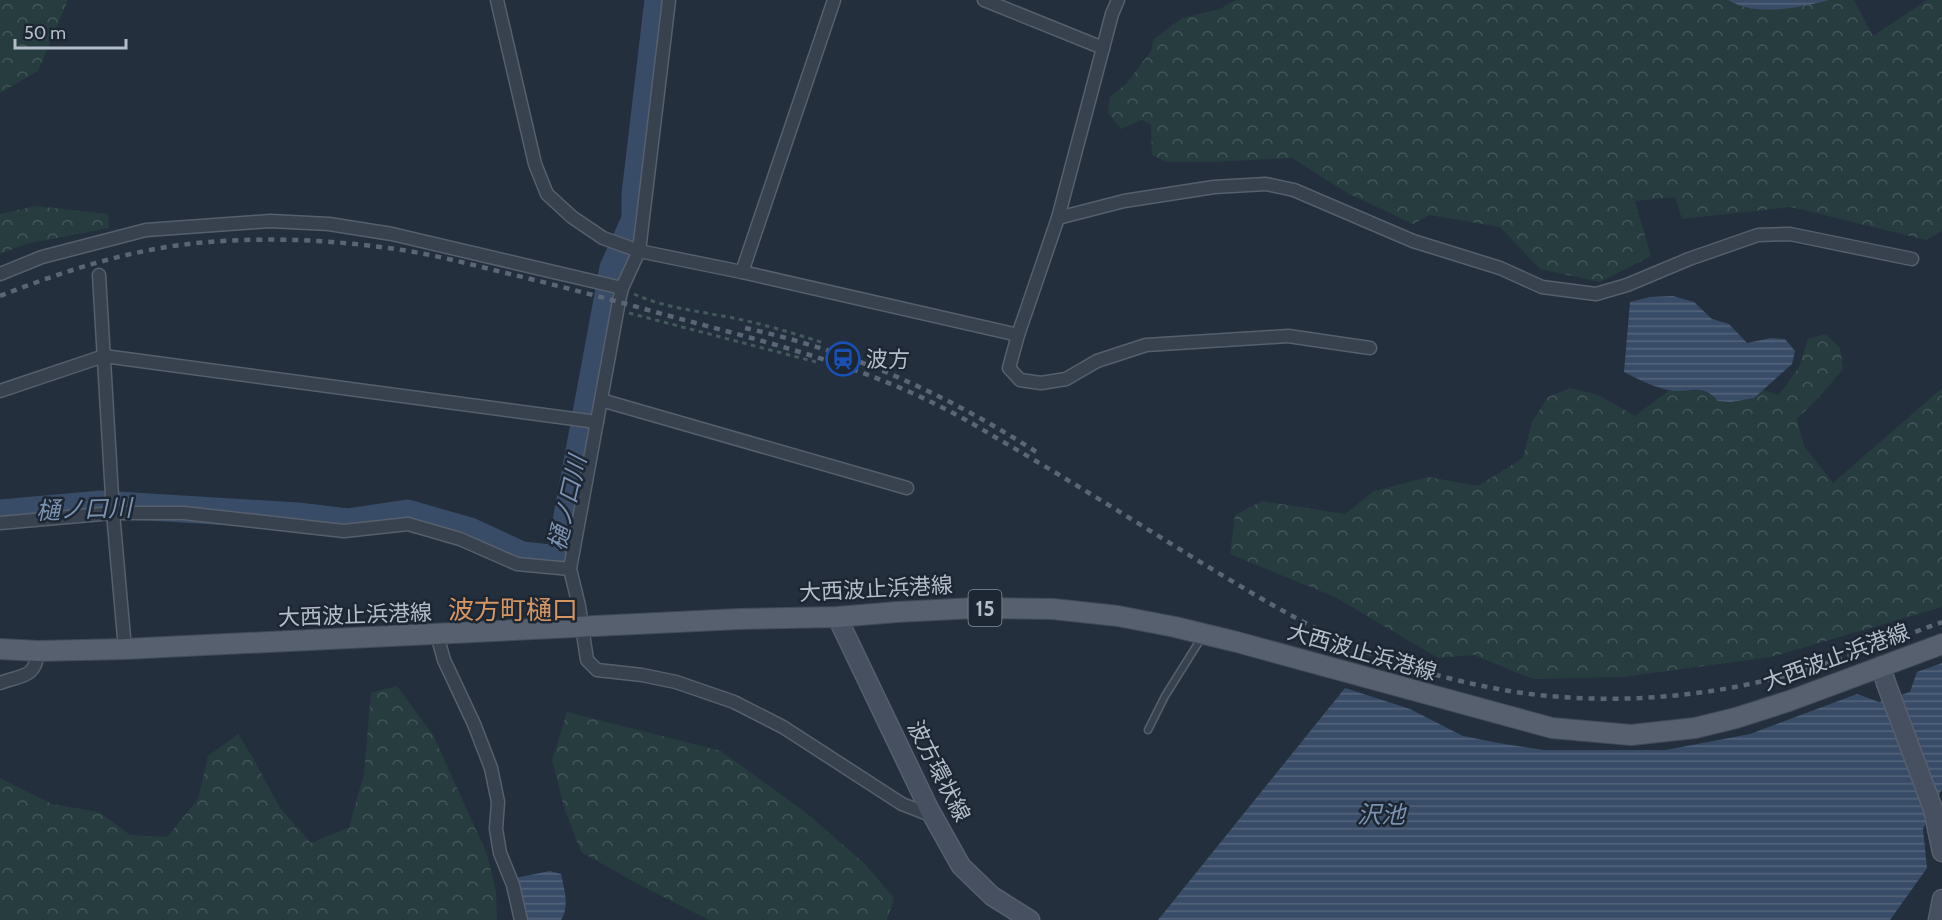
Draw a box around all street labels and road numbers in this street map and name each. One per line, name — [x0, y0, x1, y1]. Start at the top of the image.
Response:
street label: 大西波止浜港線 — [798, 571, 954, 607]
road number: 15 — [968, 590, 1002, 626]
street label: 大西波止浜港線 — [278, 599, 432, 631]
street label: 大西波止浜港線 — [1284, 618, 1440, 686]
street label: 大西波止浜港線 — [1759, 618, 1913, 696]
street label: 波方環状線 — [902, 716, 976, 826]

